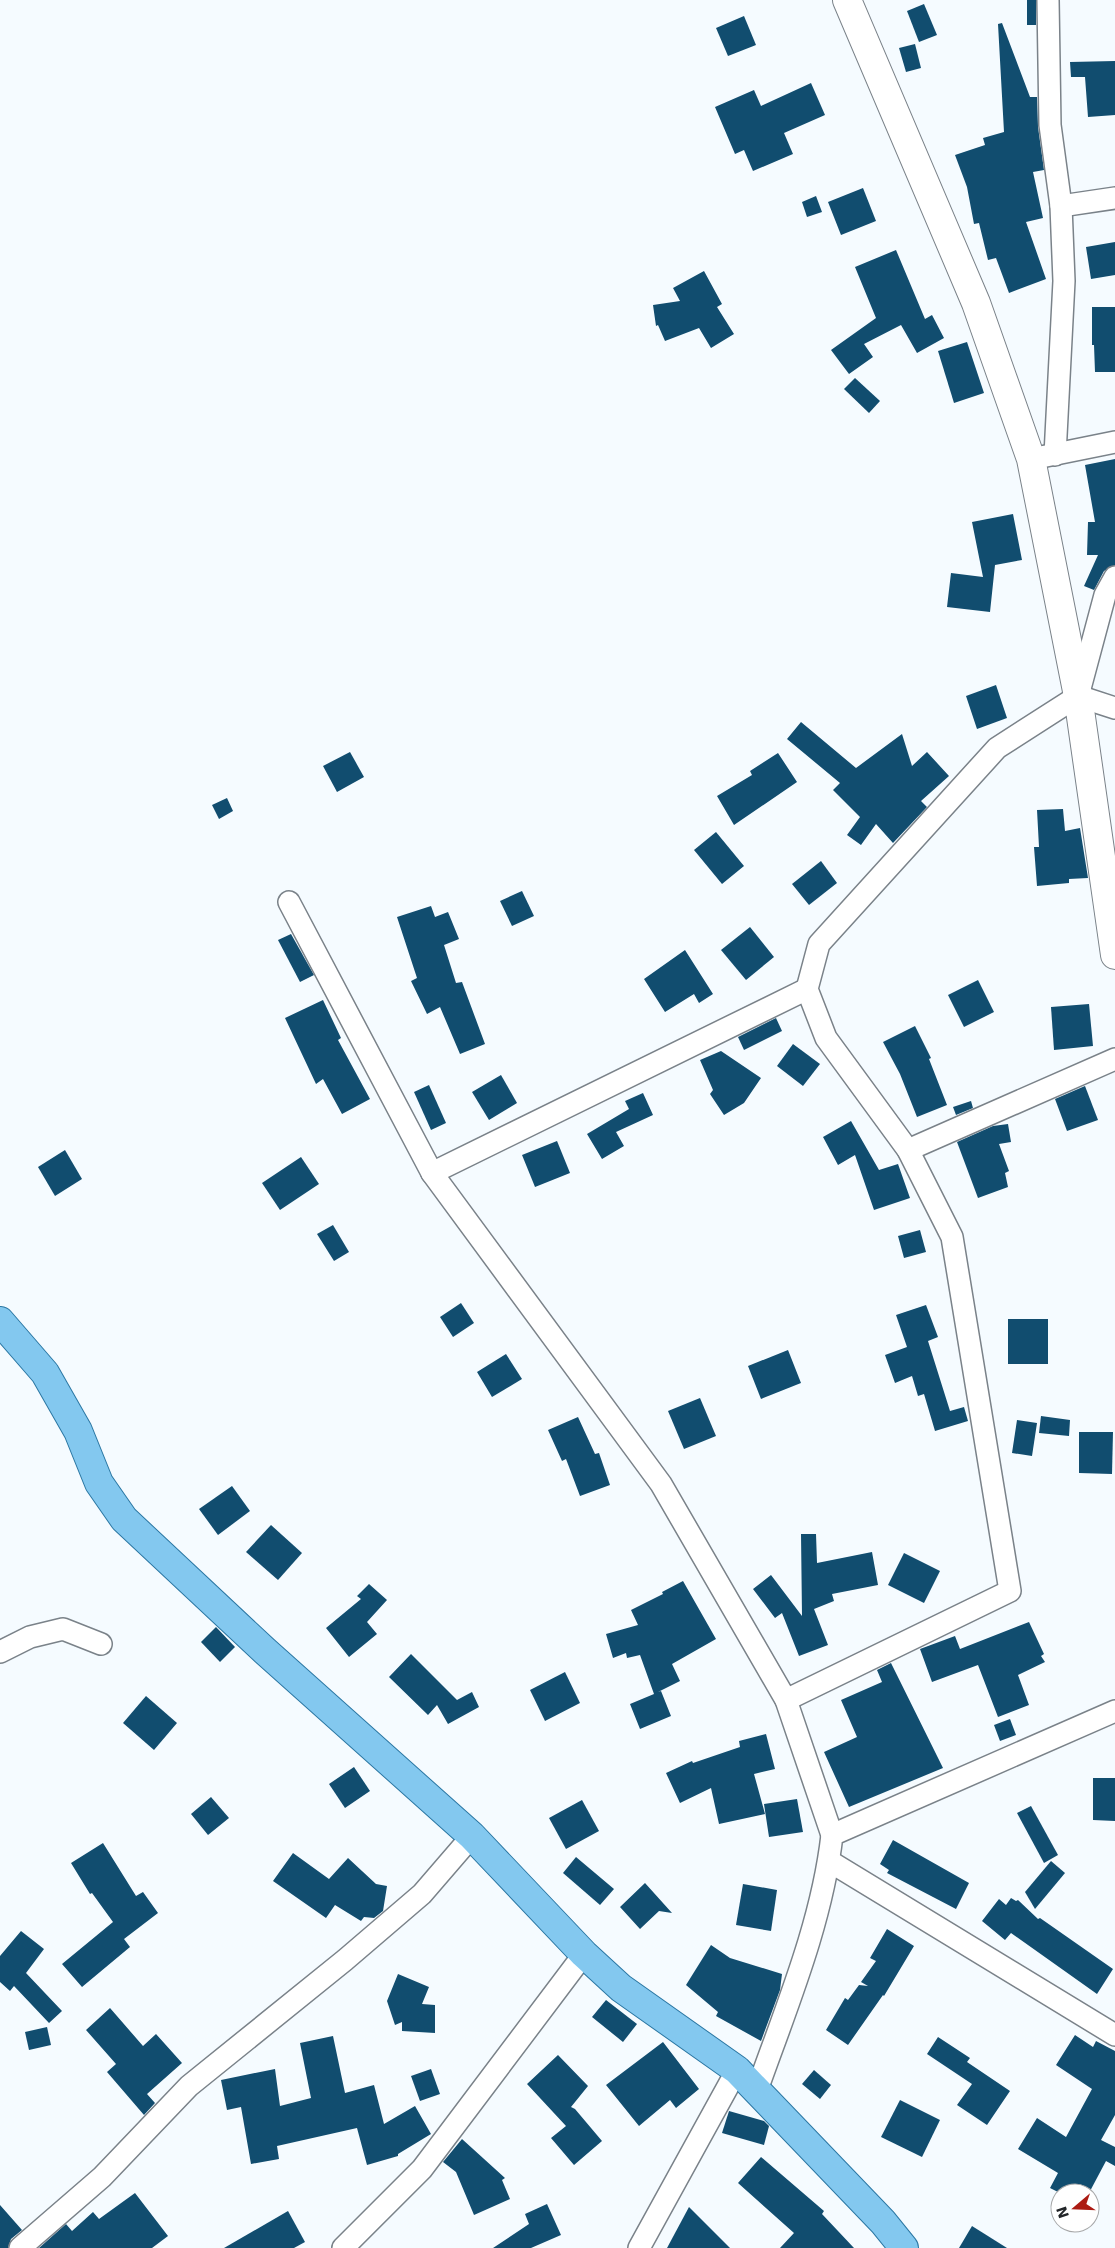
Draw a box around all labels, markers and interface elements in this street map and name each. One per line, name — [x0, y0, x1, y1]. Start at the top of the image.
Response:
north arrow — [1050, 2183, 1100, 2233]
text: N — [1053, 2204, 1072, 2220]

